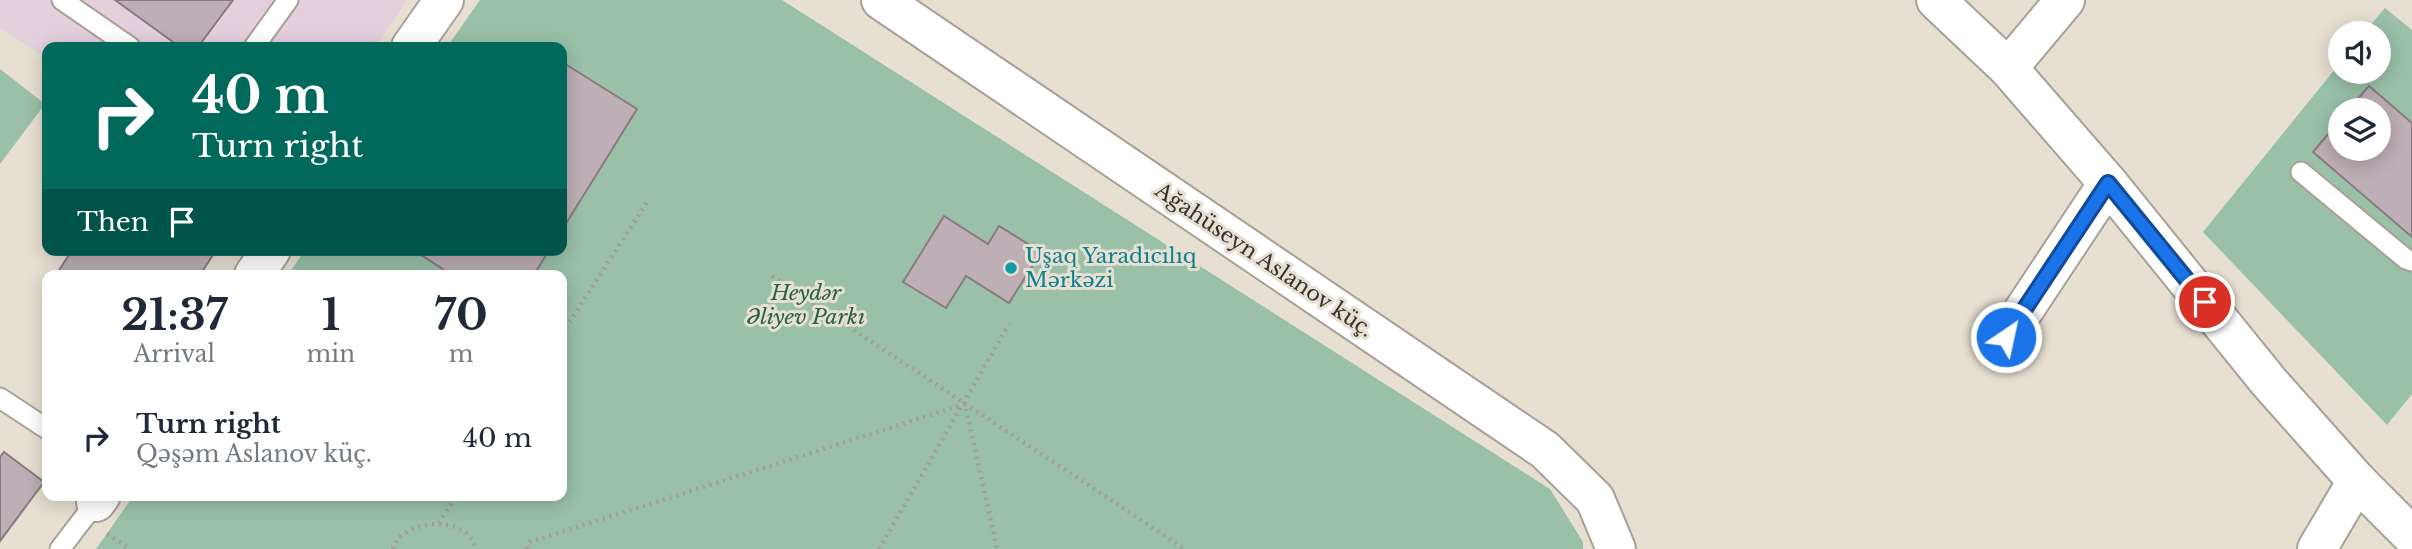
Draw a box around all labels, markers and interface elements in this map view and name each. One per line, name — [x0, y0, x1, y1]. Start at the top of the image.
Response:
map controls — [2328, 21, 2391, 161]
button: sound — [2328, 21, 2391, 84]
text: 40 m — [192, 65, 329, 126]
icon: right — [77, 70, 168, 161]
button: layers — [2328, 98, 2391, 161]
text: Turn right — [192, 126, 363, 166]
street label: Ağahüseyn Aslanov küç. — [1149, 177, 1378, 343]
icon: arrive — [163, 203, 201, 241]
text: Then — [77, 206, 149, 238]
place label: Uşaq Yaradıcılıq Mərkəzi — [1025, 243, 1197, 293]
marker: Uşaq Yaradıcılıq Mərkəzi — [1003, 260, 1019, 276]
pin — [2175, 272, 2235, 332]
park label: Heydər Əliyev Parkı — [747, 280, 865, 330]
icon: arrive — [2186, 283, 2224, 321]
text: 21:37 — [121, 289, 227, 341]
text: 1 — [322, 289, 340, 341]
text: 70 — [434, 289, 488, 341]
position arrow — [1969, 300, 2043, 374]
text: Arrival — [134, 340, 215, 368]
text: min — [307, 340, 355, 368]
text: m — [449, 340, 473, 368]
text: Turn right — [136, 408, 281, 440]
icon: right — [77, 419, 115, 457]
text: 40 m — [463, 422, 532, 454]
text: Qəşəm Aslanov küç. — [136, 440, 372, 468]

